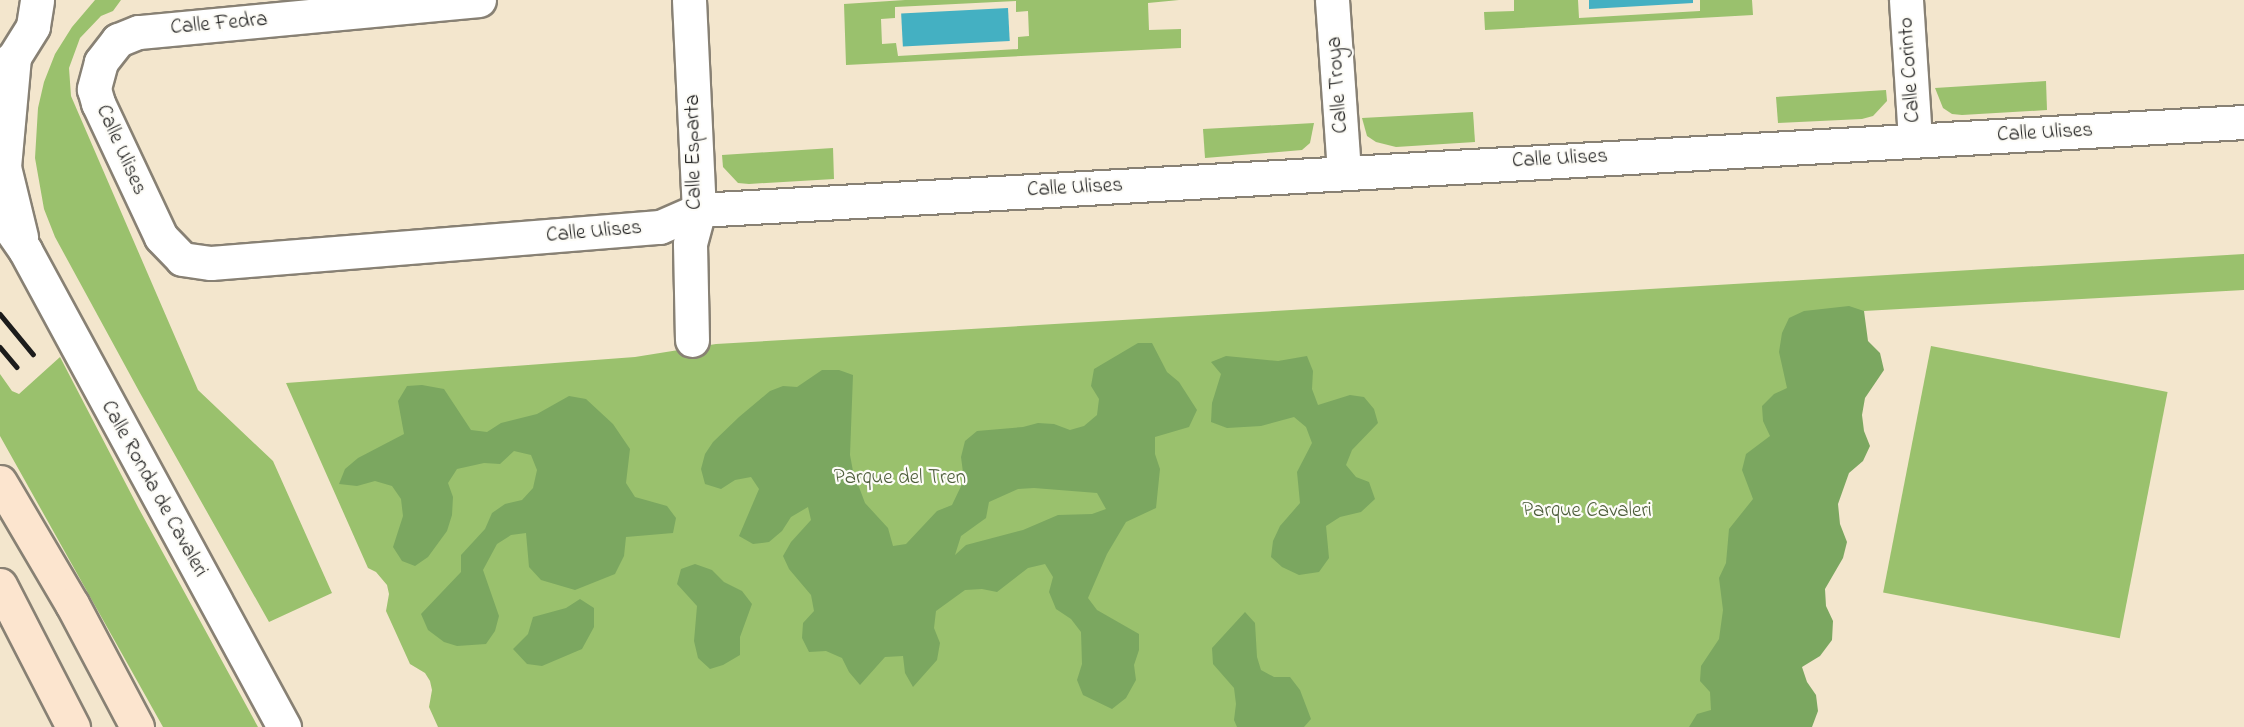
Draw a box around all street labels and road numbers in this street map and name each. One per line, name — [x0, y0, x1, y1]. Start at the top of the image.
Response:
street label: Calle Fedra — [169, 7, 269, 41]
street label: Calle Corinto — [1894, 16, 1926, 124]
street label: Calle Troya — [1322, 36, 1354, 134]
street label: Calle Esparta — [680, 94, 708, 210]
street label: Calle Ulises — [90, 101, 152, 199]
street label: Calle Ulises — [1996, 118, 2094, 148]
street label: Calle Ulises — [1511, 144, 1609, 174]
street label: Calle Ulises — [1026, 173, 1124, 203]
street label: Calle Ulises — [545, 215, 643, 249]
street label: Calle Ronda de Cavaleri — [95, 396, 213, 582]

